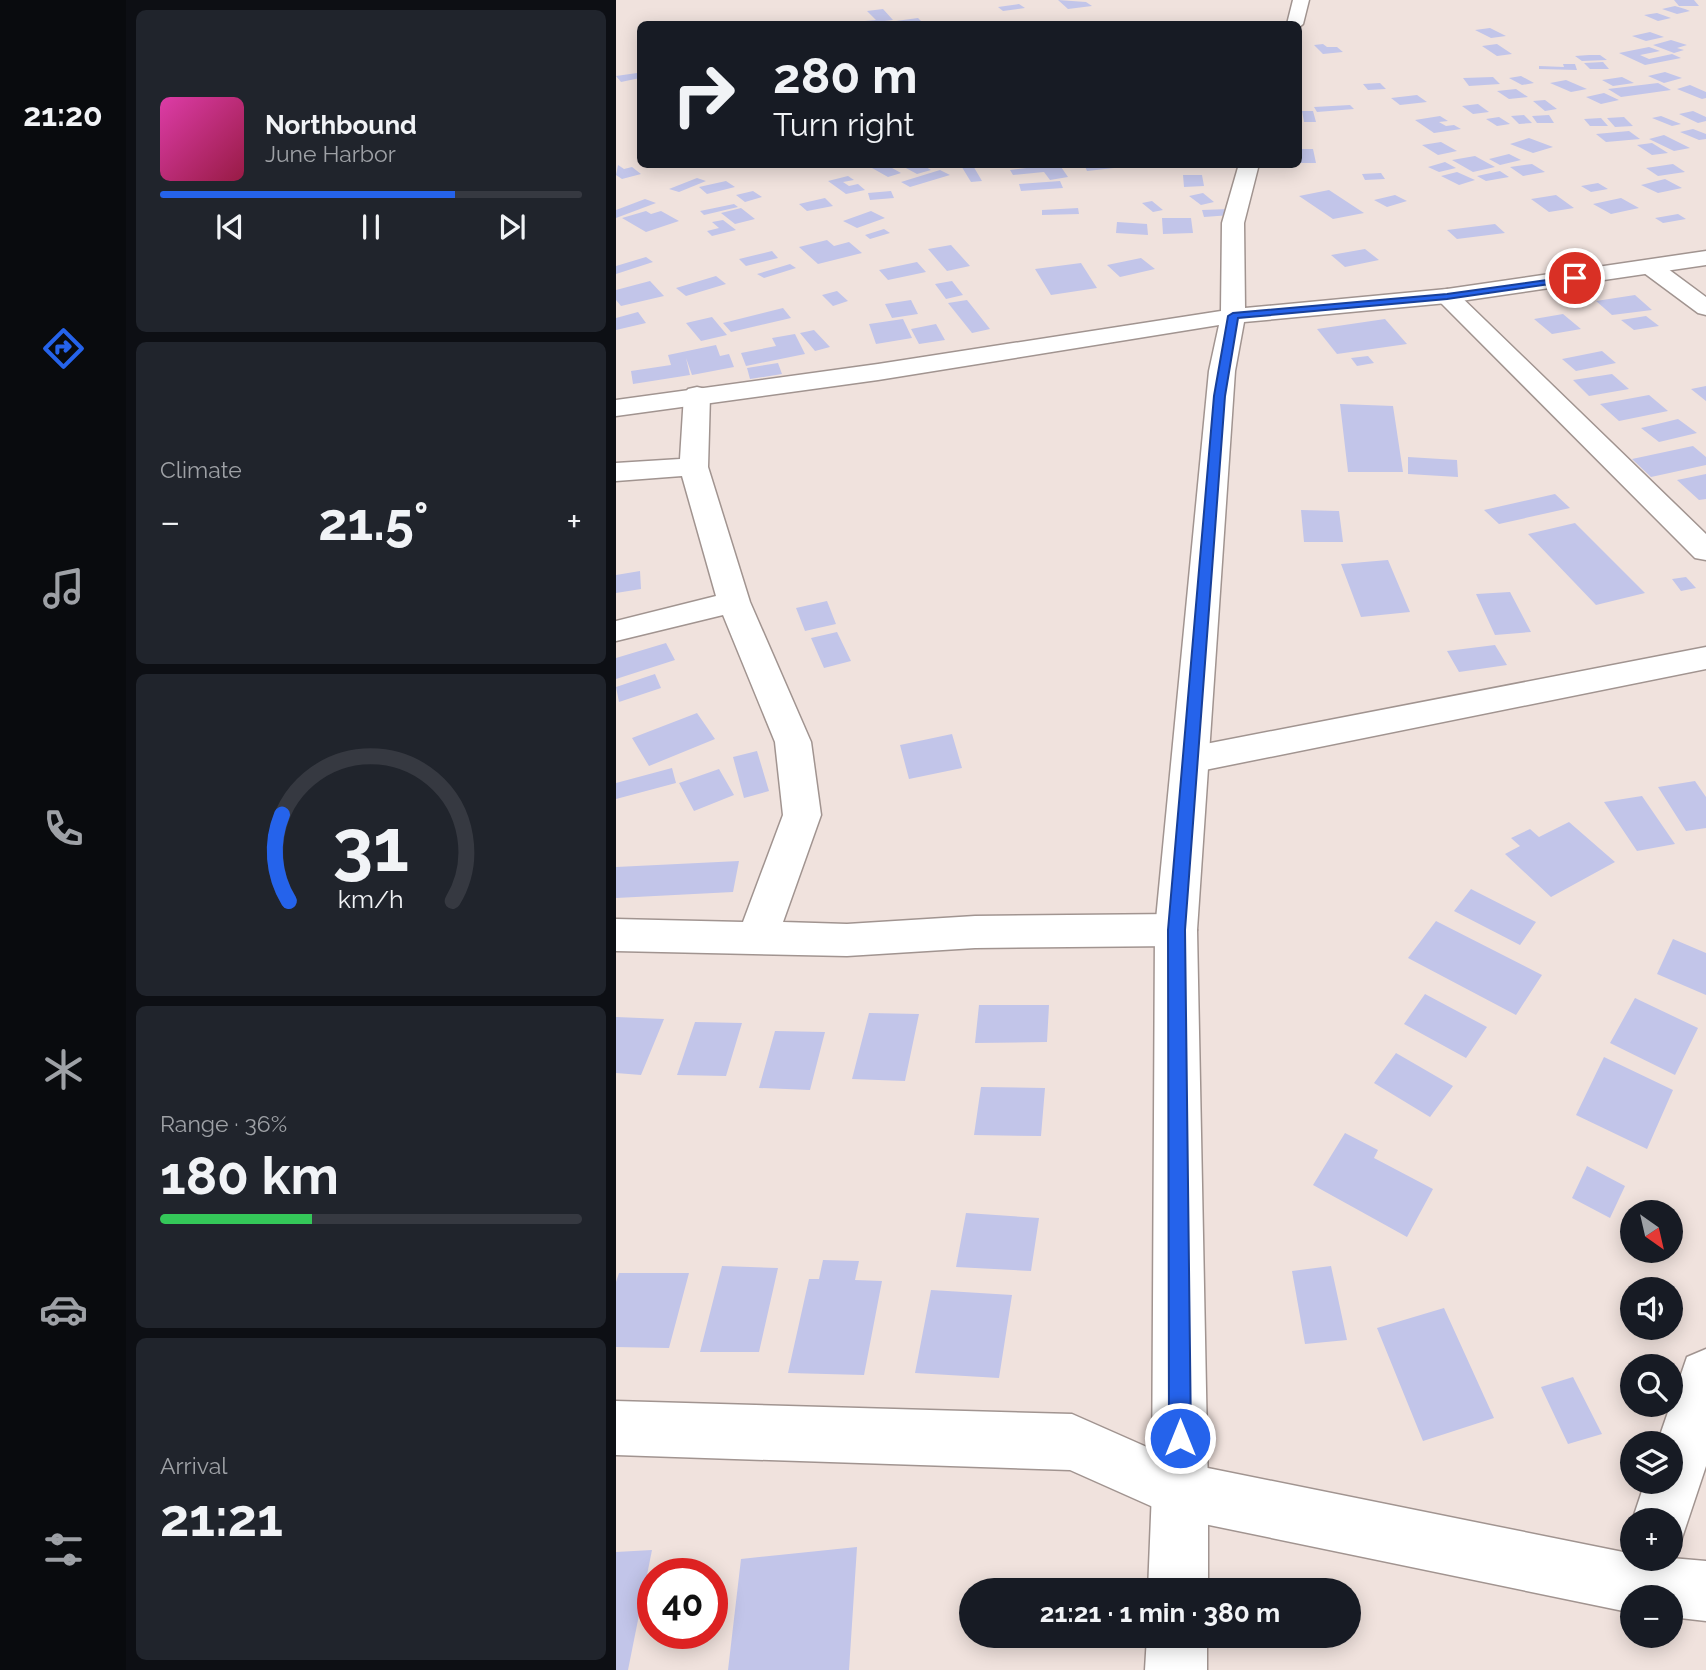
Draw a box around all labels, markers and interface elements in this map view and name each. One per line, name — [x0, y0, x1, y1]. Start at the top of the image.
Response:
text: 280 m — [773, 47, 918, 104]
icon: right — [658, 49, 749, 140]
text: 21:20 — [23, 96, 103, 133]
text: Turn right — [773, 106, 914, 143]
text: Northbound — [265, 110, 417, 140]
text: June Harbor — [265, 140, 396, 167]
icon: previous — [211, 208, 249, 246]
icon: pause — [352, 208, 390, 246]
icon: next — [493, 208, 531, 246]
pin — [1545, 248, 1605, 308]
icon: arrive — [1556, 259, 1594, 297]
icon: directions — [39, 324, 88, 373]
text: Climate — [160, 456, 242, 483]
text: 21.5° — [318, 491, 429, 552]
text: − — [160, 499, 180, 544]
text: + — [566, 499, 582, 544]
icon: music — [39, 564, 88, 613]
text: 31 — [333, 803, 409, 888]
icon: phone — [39, 804, 88, 853]
text: km/h — [338, 884, 404, 914]
icon: climate — [39, 1045, 88, 1094]
text: Range · 36% — [160, 1110, 287, 1137]
text: 180 km — [160, 1145, 339, 1206]
north arrow — [1620, 1200, 1684, 1264]
map controls — [1620, 1200, 1683, 1648]
button: sound — [1620, 1277, 1683, 1340]
icon: car — [39, 1285, 88, 1334]
button: search — [1620, 1354, 1683, 1417]
position arrow — [1143, 1401, 1217, 1475]
button: layers — [1620, 1431, 1683, 1494]
text: Arrival — [160, 1452, 227, 1479]
text: 21:21 — [160, 1487, 283, 1548]
button: + — [1620, 1508, 1683, 1571]
icon: filters — [39, 1525, 88, 1574]
speed limit sign: 40 — [637, 1558, 728, 1649]
button: − — [1620, 1585, 1683, 1648]
text: 21:21 · 1 min · 380 m — [1040, 1598, 1280, 1628]

